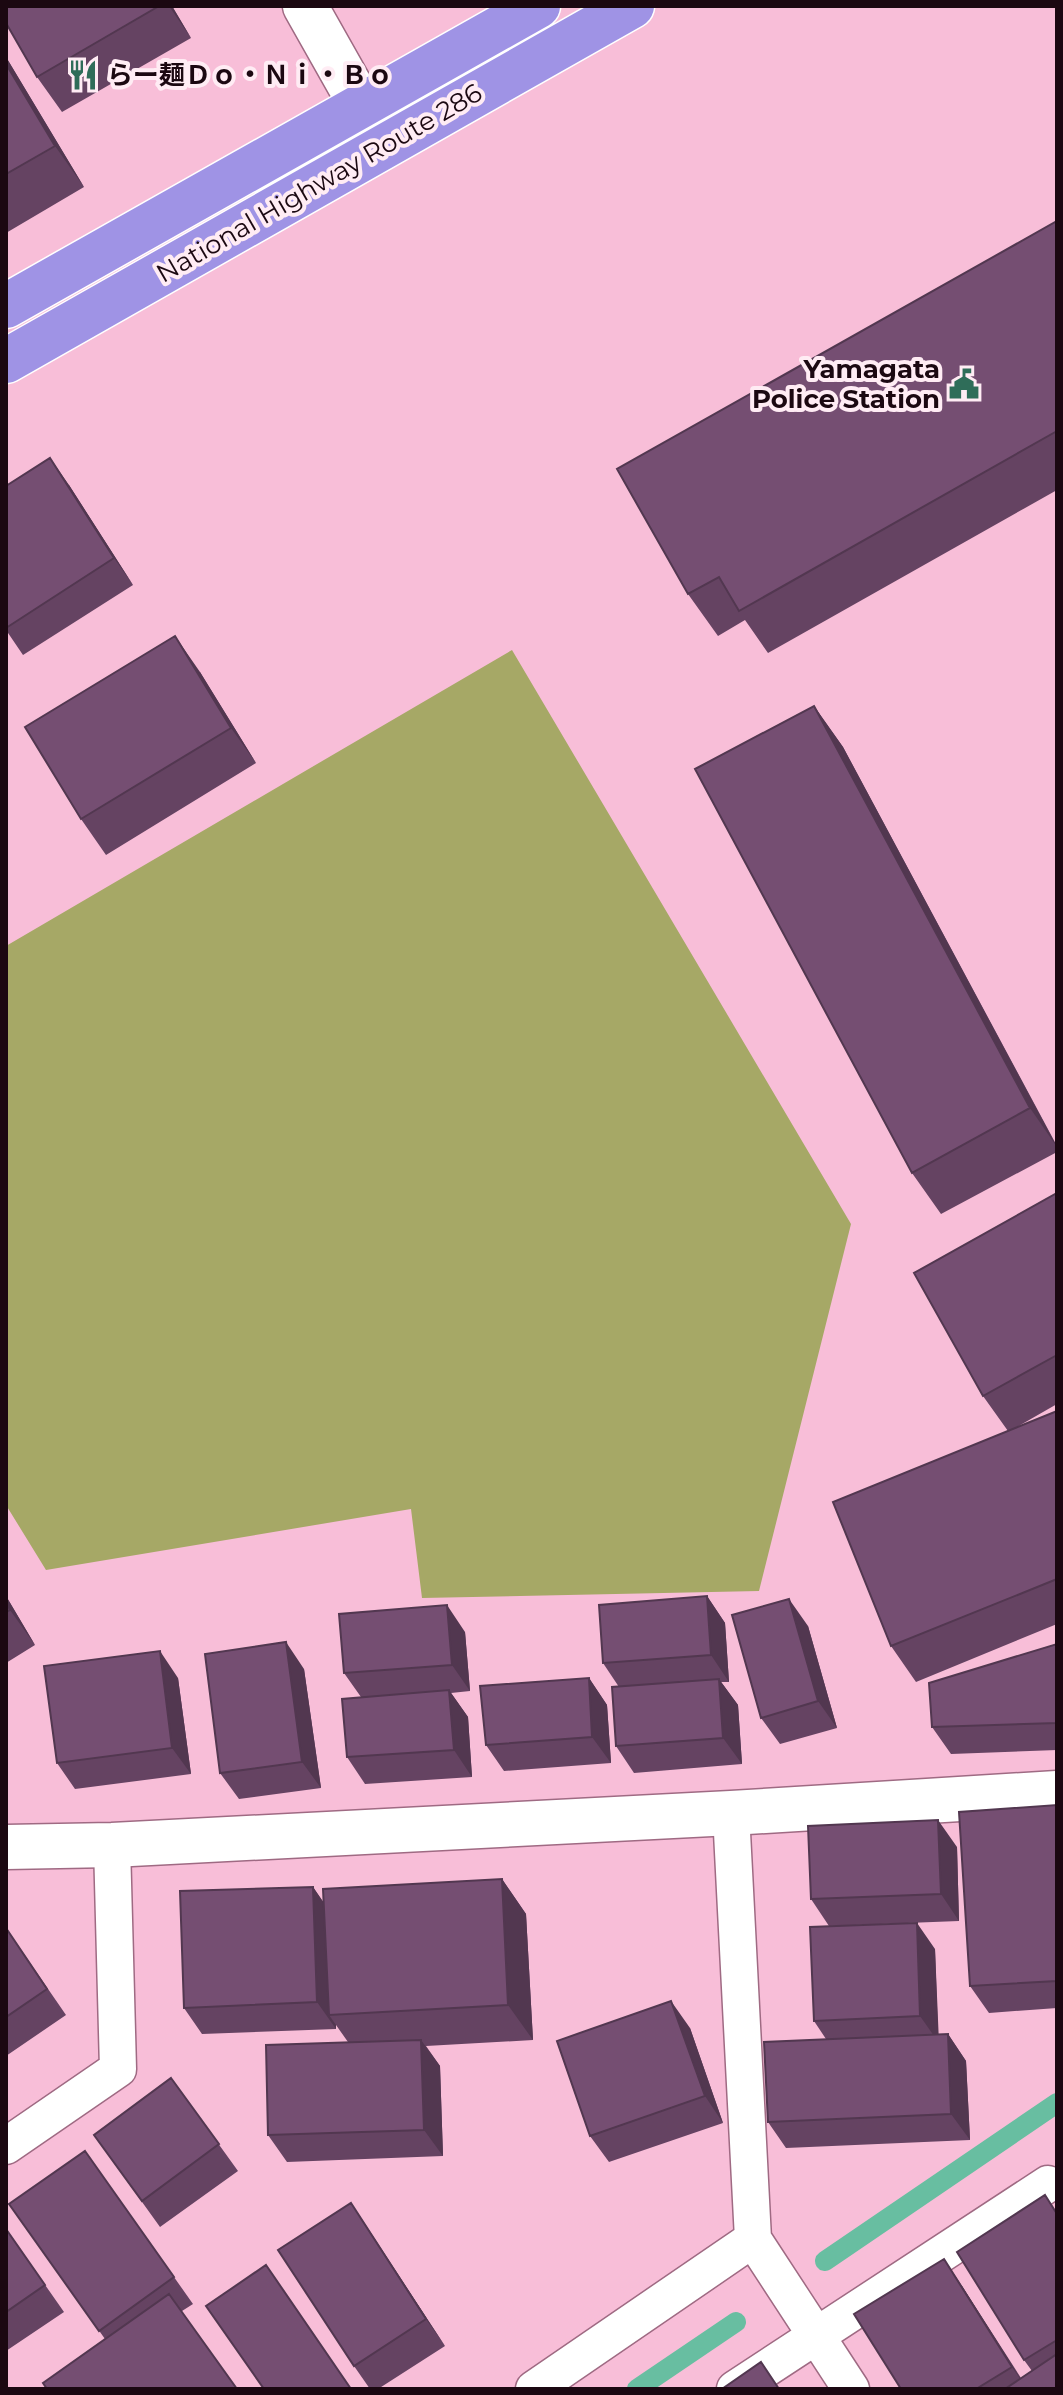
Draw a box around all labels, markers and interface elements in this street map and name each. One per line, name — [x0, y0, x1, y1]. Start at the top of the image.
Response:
restaurant icon: らー麺Ｄｏ・Ｎｉ・Ｂｏ — [66, 58, 100, 92]
place label: らー麺Ｄｏ・Ｎｉ・Ｂｏ — [107, 59, 393, 91]
street label: National Highway Route 286 — [150, 76, 488, 290]
place label: Yamagata Police Station — [752, 353, 940, 415]
public building icon: Yamagata Police Station — [947, 367, 981, 401]

